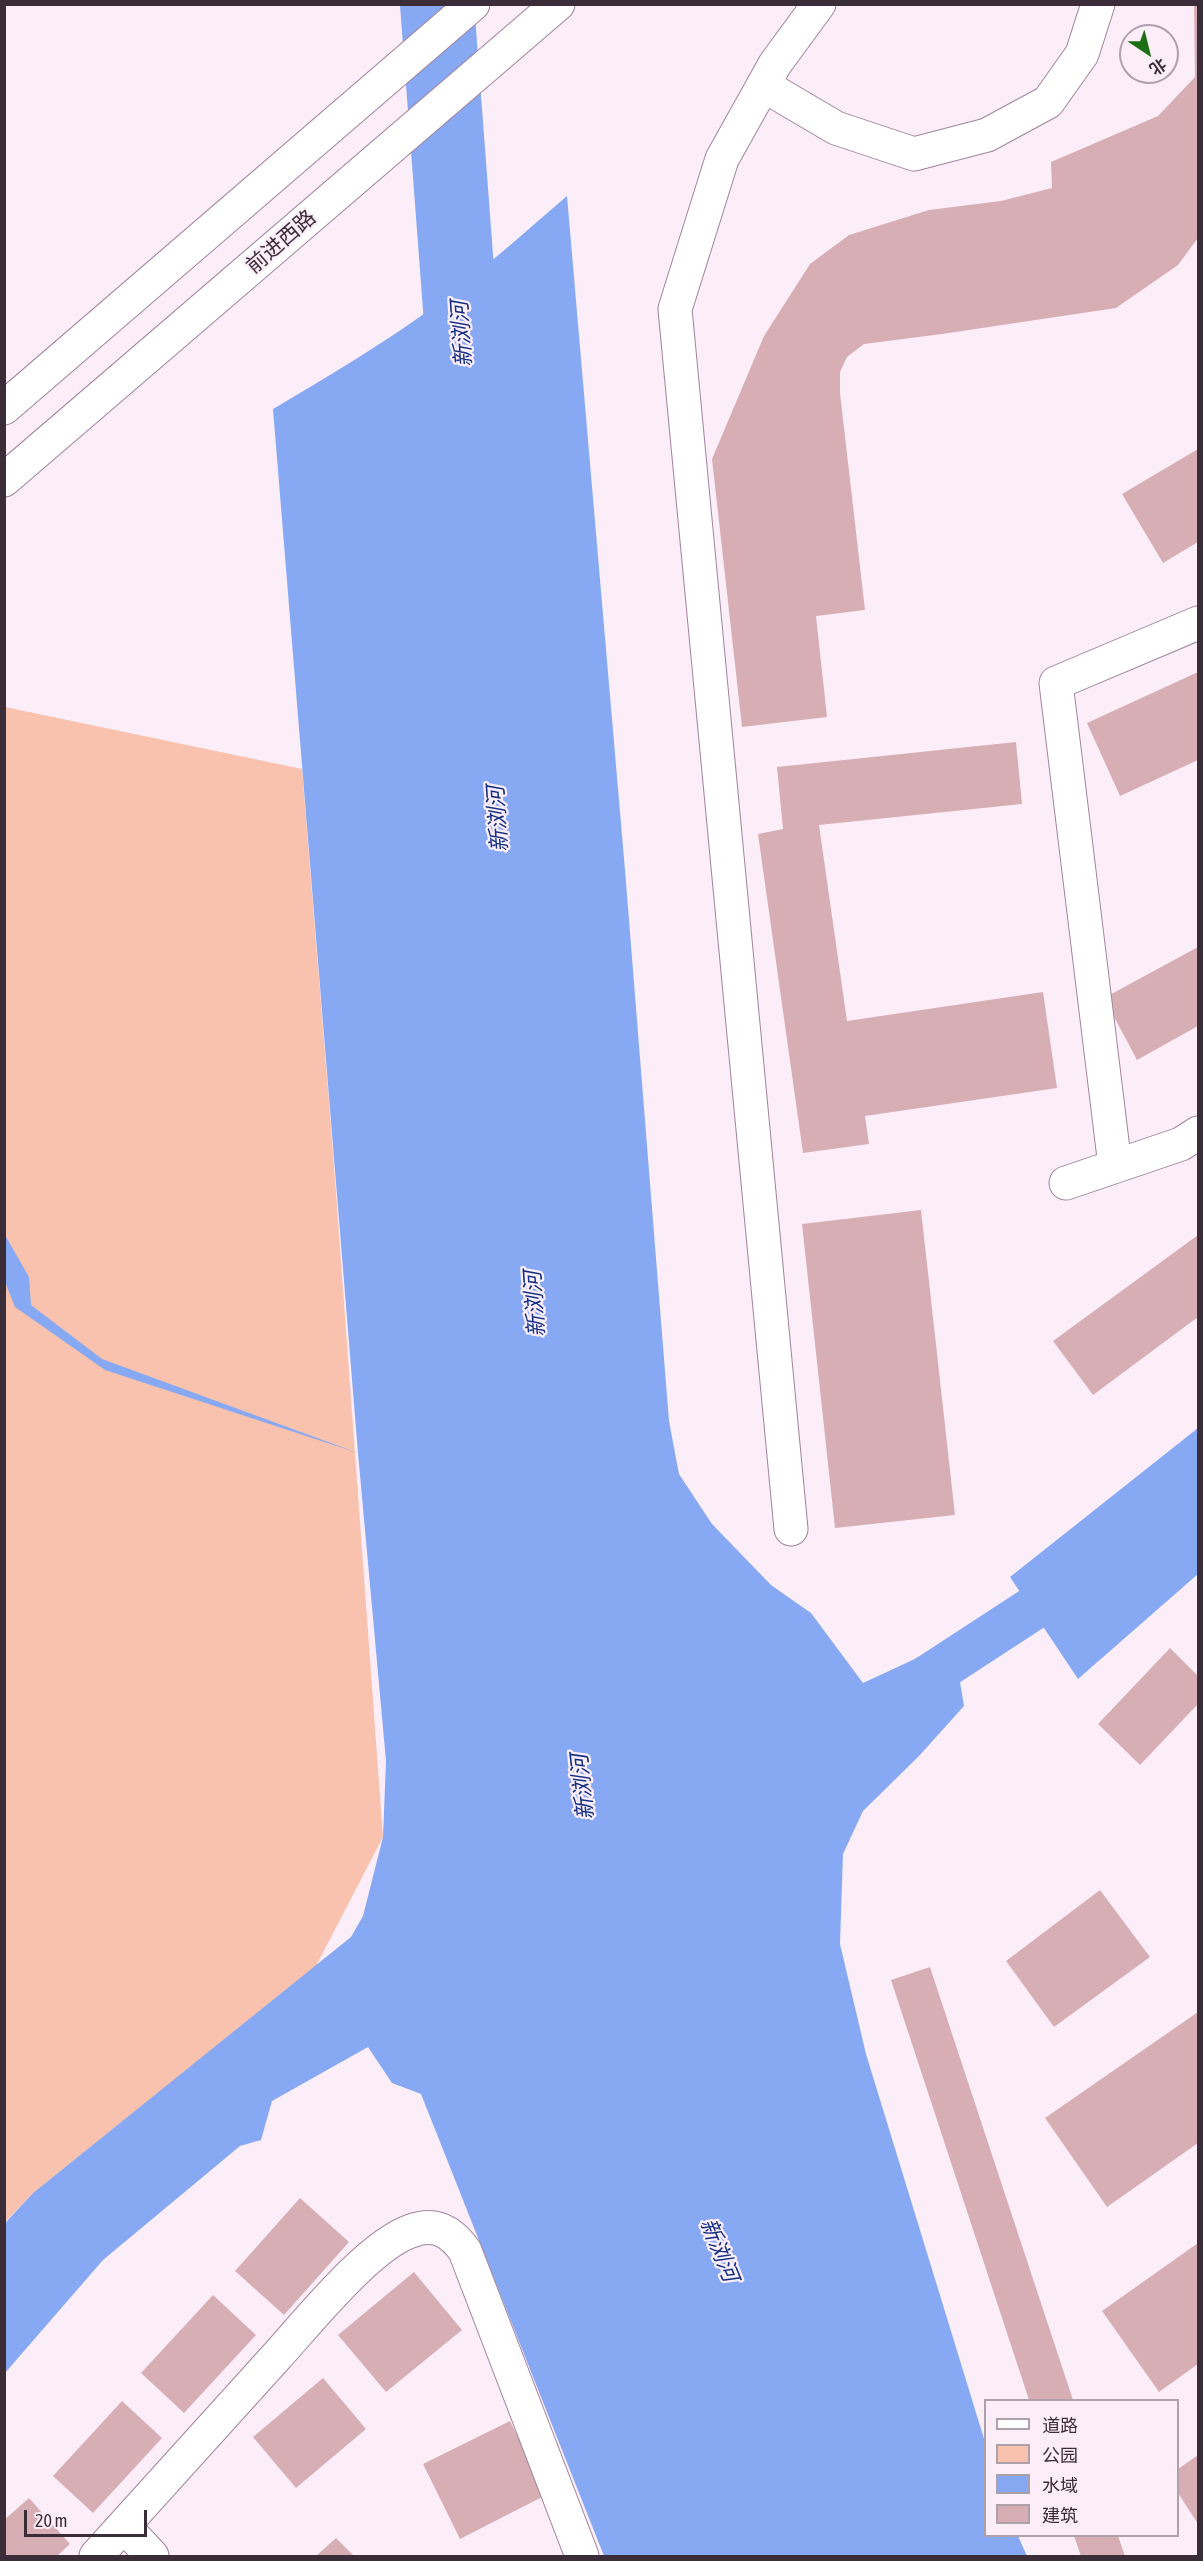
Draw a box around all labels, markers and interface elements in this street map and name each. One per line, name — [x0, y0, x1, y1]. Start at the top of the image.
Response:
north arrow — [1119, 24, 1179, 84]
text: 北 — [1146, 55, 1170, 79]
street label: 前进西路 — [241, 205, 321, 279]
water label: 新浏河 — [447, 300, 477, 368]
water label: 新浏河 — [483, 785, 513, 853]
water label: 新浏河 — [520, 1270, 550, 1338]
water label: 新浏河 — [566, 1753, 600, 1821]
water label: 新浏河 — [694, 2214, 744, 2286]
legend — [984, 2399, 1179, 2537]
text: 道路 — [1042, 2415, 1078, 2436]
text: 公园 — [1042, 2445, 1078, 2466]
text: 水域 — [1042, 2475, 1078, 2496]
scale bar — [27, 2498, 150, 2536]
text: 建筑 — [1042, 2505, 1078, 2526]
text: 20 m — [35, 2510, 67, 2531]

